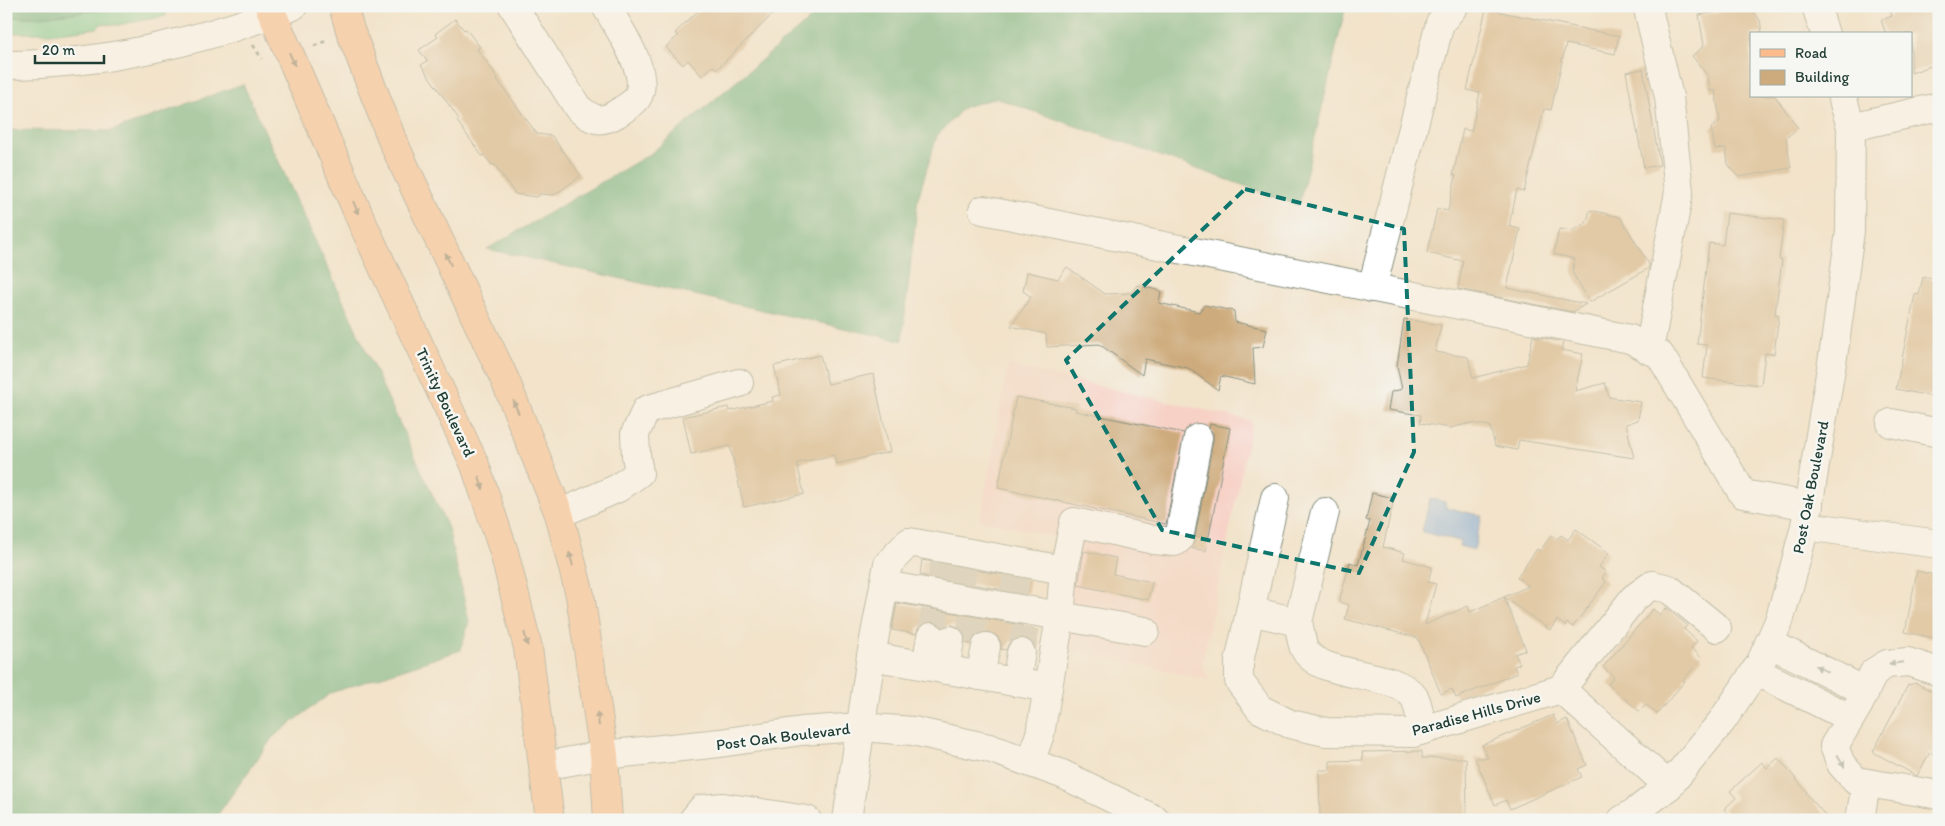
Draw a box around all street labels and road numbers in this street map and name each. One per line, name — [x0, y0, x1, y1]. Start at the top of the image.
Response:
street label: Trinity Boulevard — [412, 345, 479, 460]
street label: Post Oak Boulevard — [1788, 419, 1833, 555]
street label: Paradise Hills Drive — [1410, 687, 1543, 740]
street label: Post Oak Boulevard — [715, 719, 851, 754]

